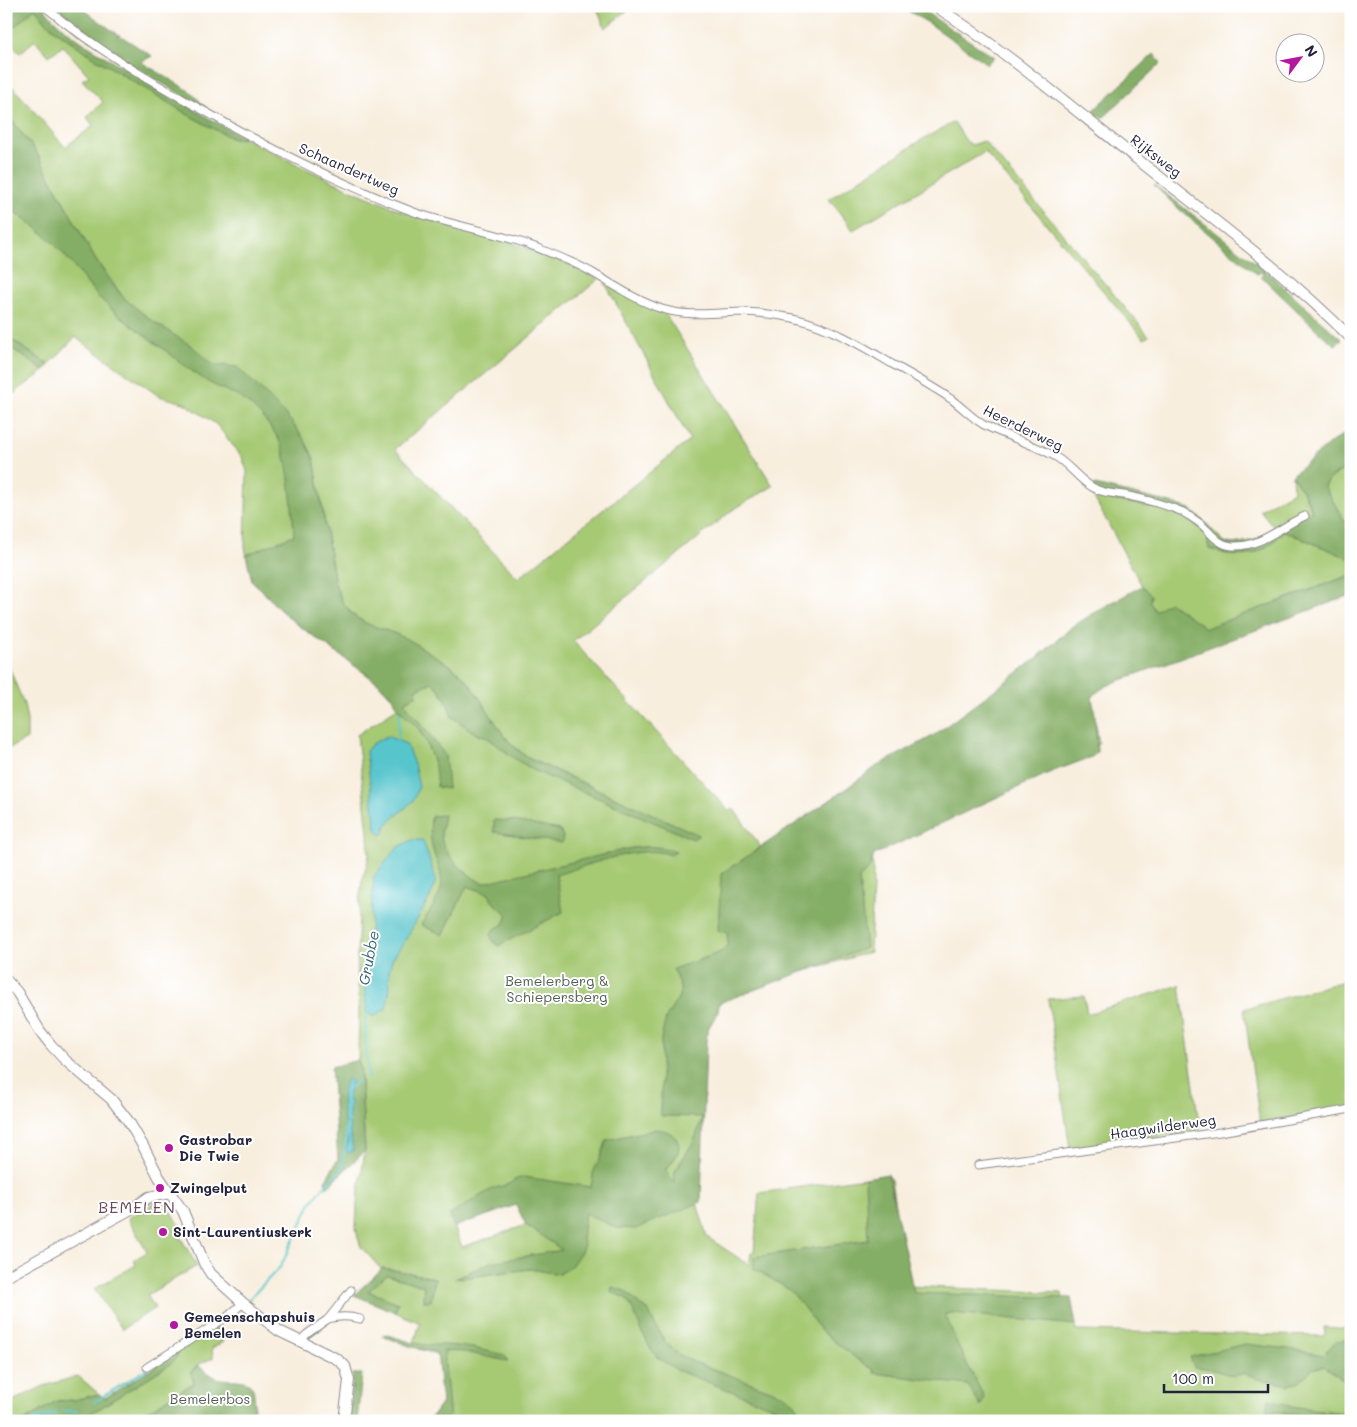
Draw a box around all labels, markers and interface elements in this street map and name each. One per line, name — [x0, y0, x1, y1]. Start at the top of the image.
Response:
north arrow — [1274, 32, 1324, 82]
text: N — [1301, 41, 1322, 60]
street label: Rijksweg — [1127, 130, 1186, 182]
street label: Schaandertweg — [296, 138, 402, 199]
street label: Heerderweg — [980, 400, 1066, 455]
water label: Grubbe — [353, 929, 383, 987]
park label: Bemelerberg & Schiepersberg — [505, 971, 609, 1006]
street label: Haagwilderweg — [1109, 1110, 1217, 1143]
place label: Gastrobar Die Twie — [179, 1130, 252, 1165]
marker: Gastrobar Die Twie — [163, 1142, 175, 1154]
place label: Zwingelput — [170, 1178, 247, 1197]
marker: Zwingelput — [154, 1182, 166, 1194]
district label: BEMELEN — [98, 1196, 176, 1217]
place label: Sint-Laurentiuskerk — [173, 1222, 312, 1241]
marker: Sint-Laurentiuskerk — [157, 1226, 169, 1238]
place label: Gemeenschapshuis Bemelen — [184, 1307, 315, 1342]
marker: Gemeenschapshuis Bemelen — [168, 1319, 180, 1331]
scale bar — [1164, 1362, 1268, 1394]
text: 100 m — [1172, 1368, 1214, 1388]
park label: Bemelerbos — [170, 1389, 250, 1408]

